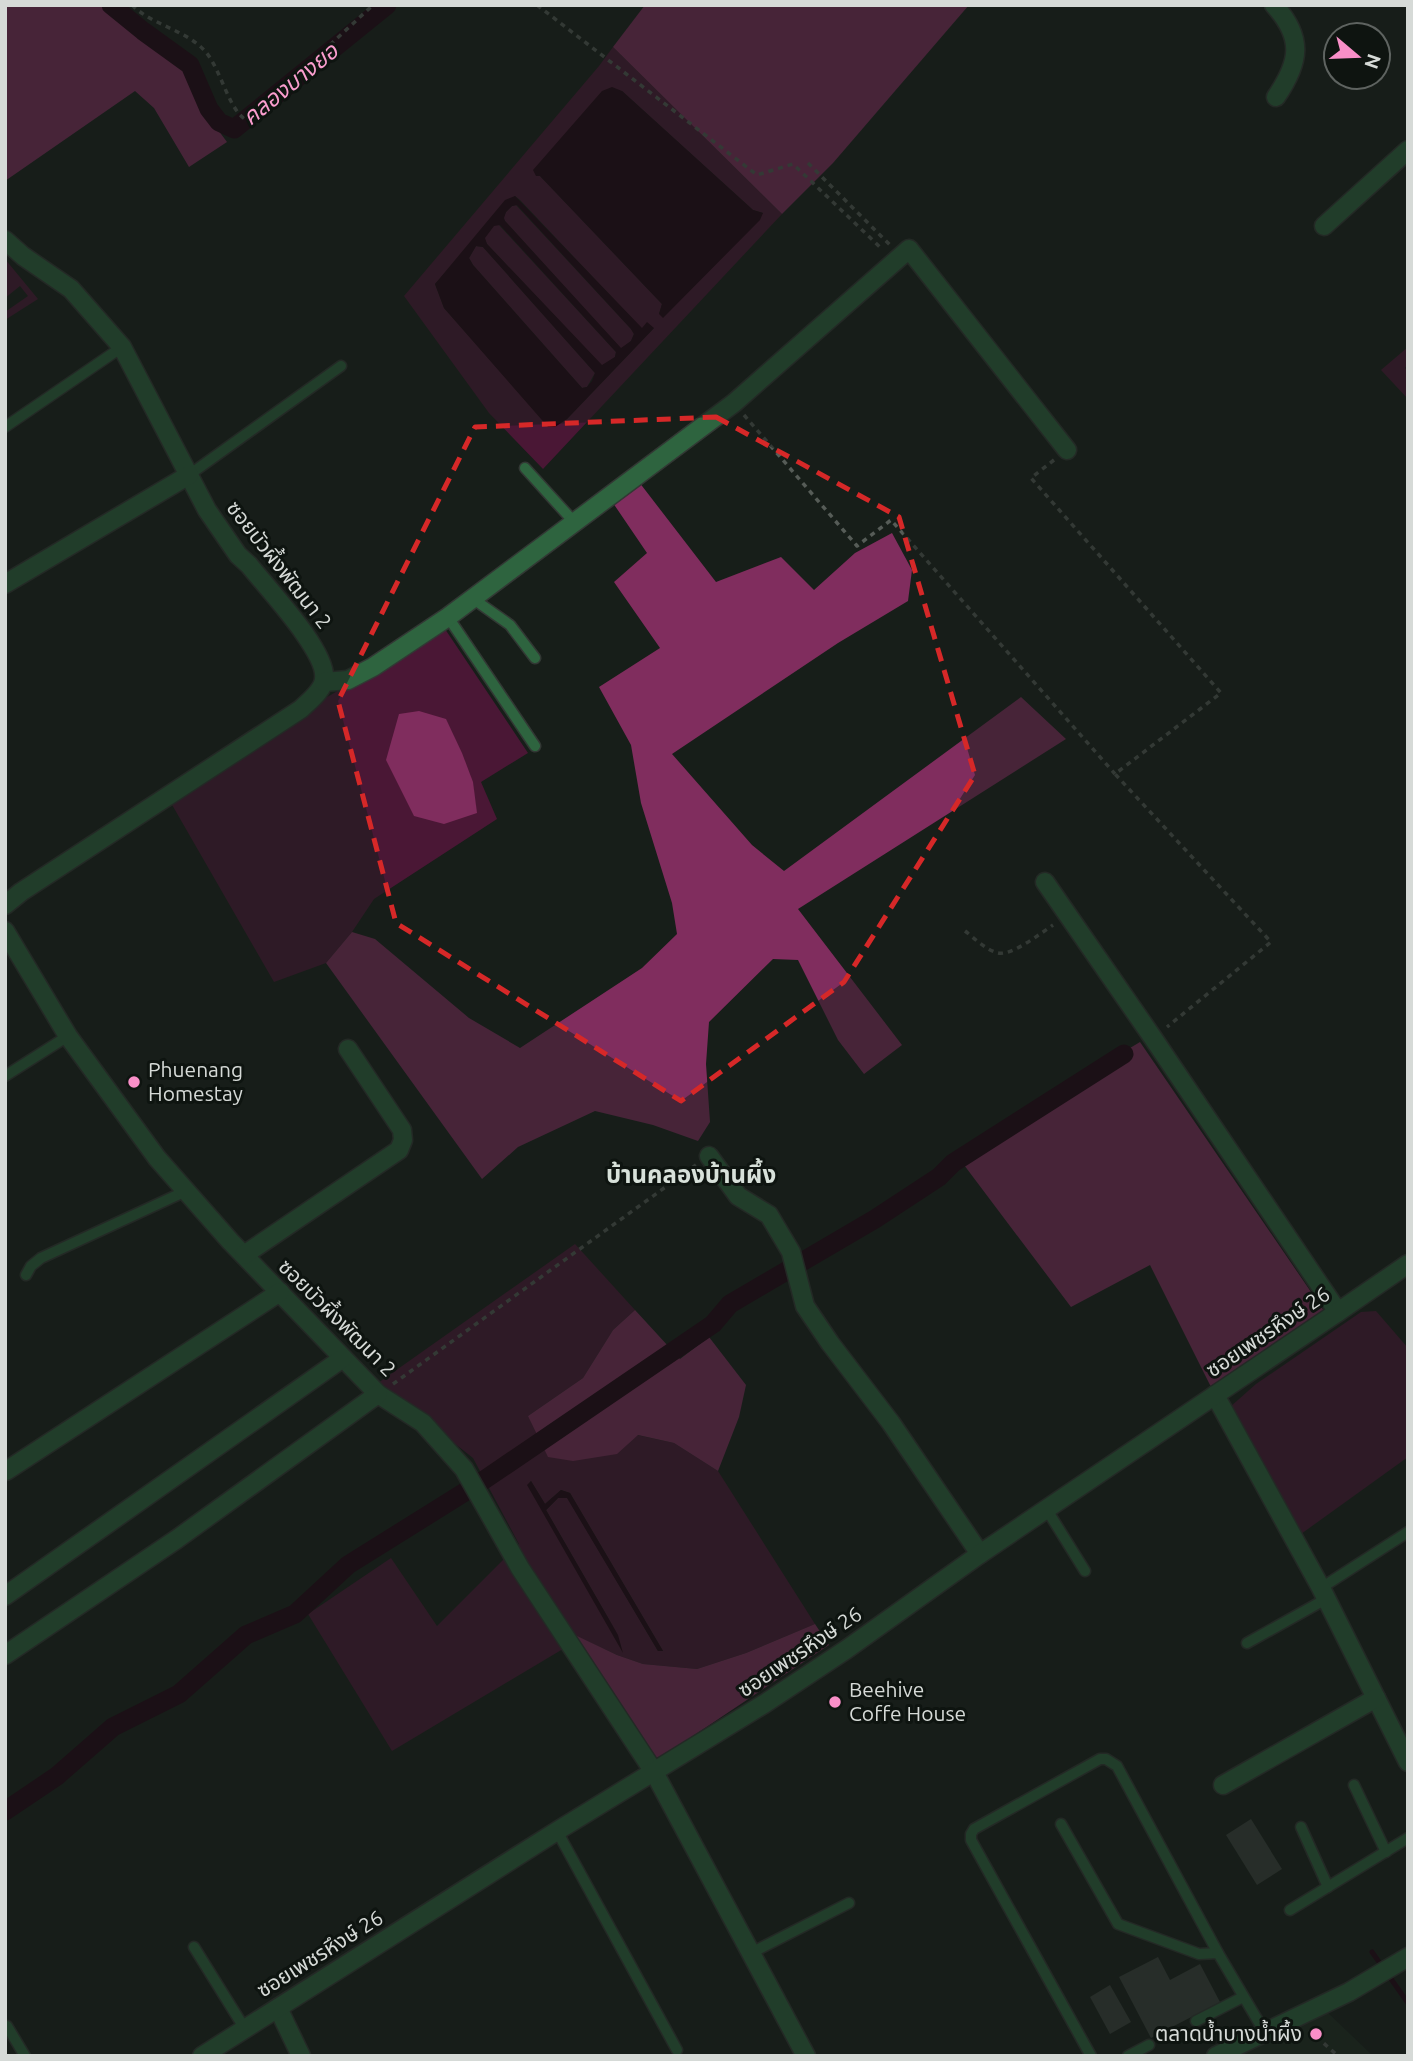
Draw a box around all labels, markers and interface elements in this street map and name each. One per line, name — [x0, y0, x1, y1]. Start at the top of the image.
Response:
north arrow — [1322, 21, 1392, 91]
water label: คลองบางยอ — [237, 37, 343, 130]
text: N — [1360, 51, 1386, 72]
street label: ซอยบัวผึ้งพัฒนา 2 — [222, 494, 339, 633]
place label: Phuenang Homestay — [148, 1057, 243, 1105]
marker: Phuenang Homestay — [126, 1074, 142, 1090]
district label: บ้านคลองบ้านผึ้ง — [606, 1158, 776, 1188]
street label: ซอยบัวผึ้งพัฒนา 2 — [274, 1252, 403, 1381]
street label: ซอยเพชรหึงษ์ 26 — [1201, 1281, 1334, 1381]
street label: ซอยเพชรหึงษ์ 26 — [733, 1601, 866, 1701]
place label: Beehive Coffe House — [849, 1677, 966, 1725]
marker: Beehive Coffe House — [827, 1694, 843, 1710]
street label: ซอยเพชรหึงษ์ 26 — [252, 1905, 387, 2001]
place label: ตลาดน้ำบางน้ำผึ้ง — [1155, 2019, 1302, 2045]
marker: ตลาดน้ำบางน้ำผึ้ง — [1308, 2026, 1324, 2042]

